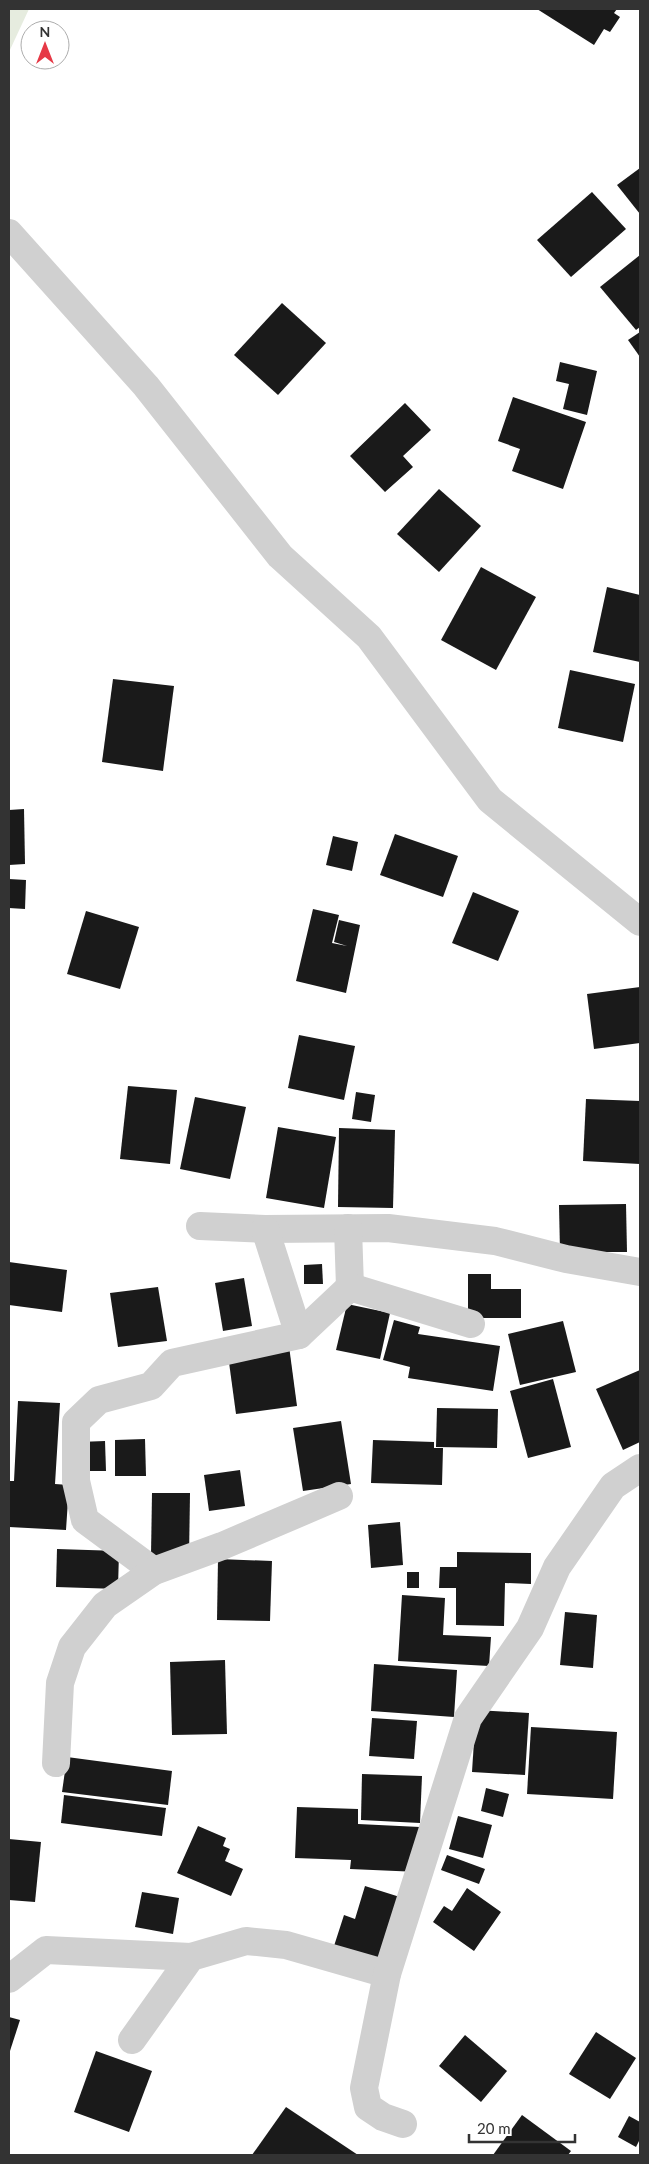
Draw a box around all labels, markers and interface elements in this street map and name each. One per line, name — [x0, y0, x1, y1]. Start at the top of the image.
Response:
north arrow — [20, 20, 70, 70]
text: N — [40, 23, 50, 40]
scale bar — [469, 2112, 575, 2144]
text: 20 m — [477, 2119, 511, 2137]

